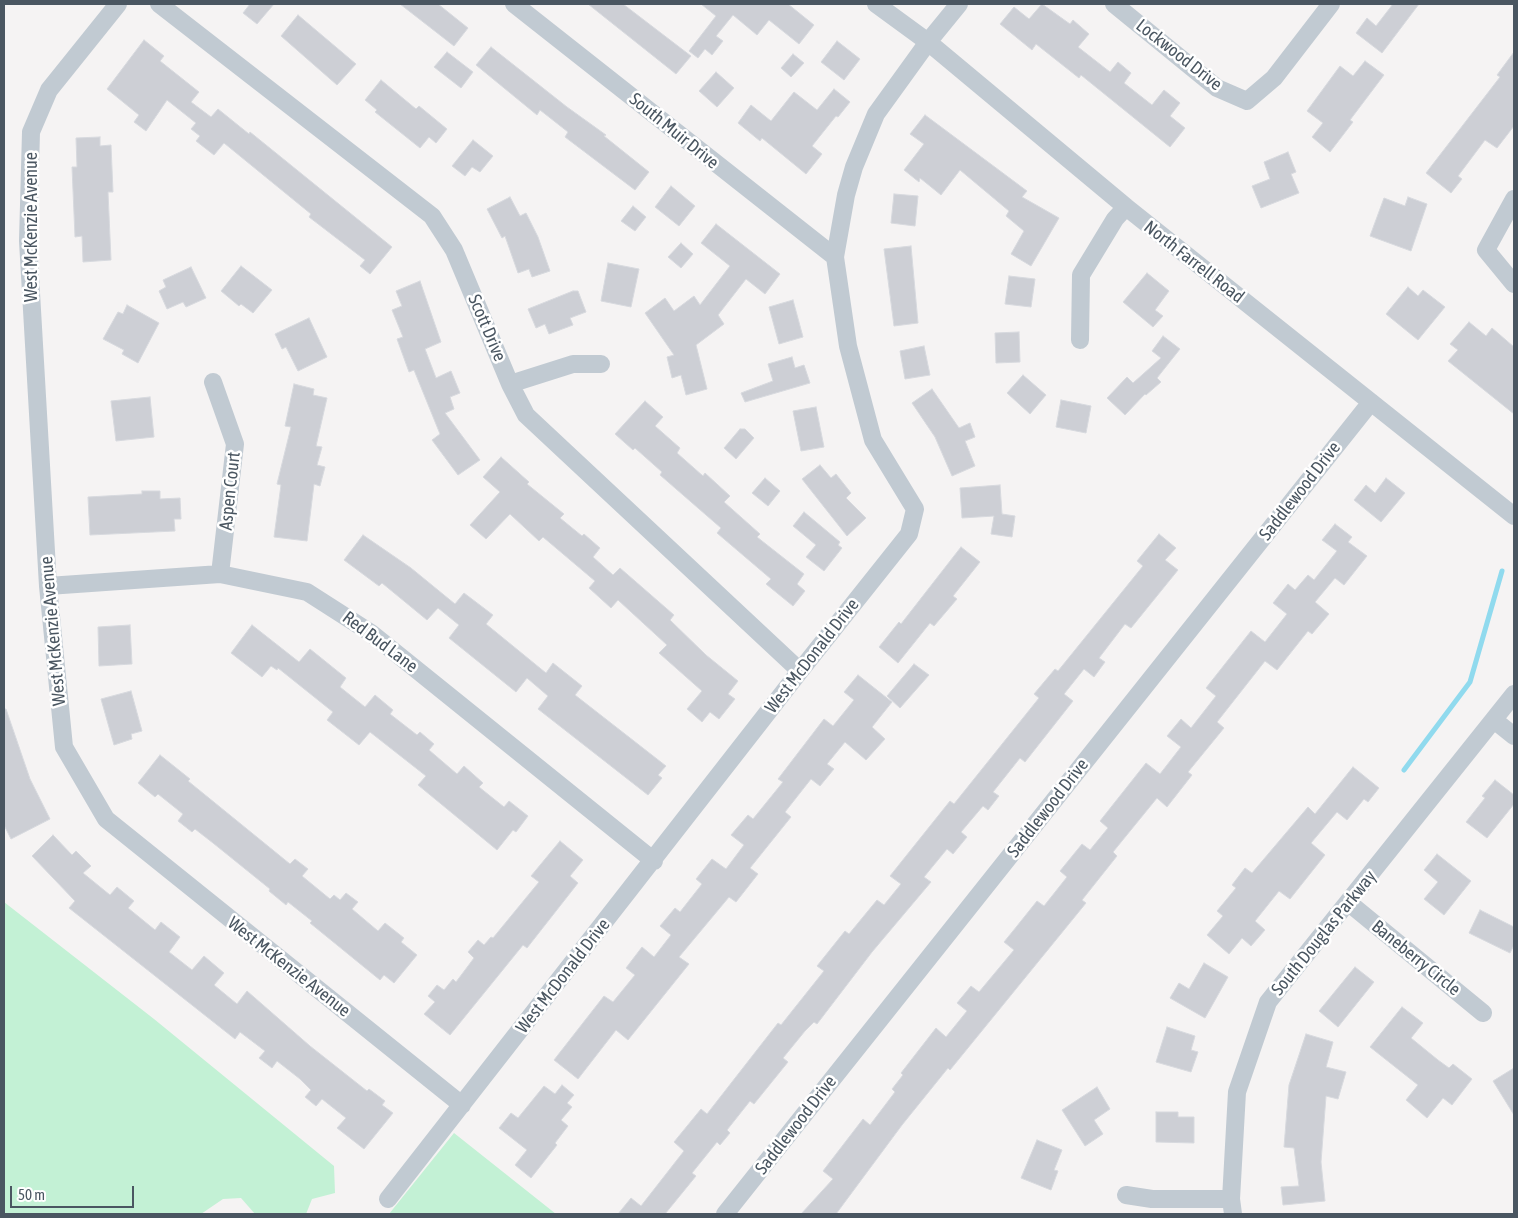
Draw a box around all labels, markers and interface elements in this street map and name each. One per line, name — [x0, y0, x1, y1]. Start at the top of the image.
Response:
street label: Lockwood Drive — [1132, 15, 1226, 95]
street label: South Muir Drive — [625, 88, 723, 174]
street label: West McKenzie Avenue — [20, 152, 42, 302]
street label: North Farrell Road — [1140, 216, 1248, 308]
street label: Scott Drive — [463, 291, 511, 365]
street label: Saddlewood Drive — [1255, 437, 1345, 545]
street label: Aspen Court — [215, 451, 245, 531]
street label: West McKenzie Avenue — [36, 555, 70, 707]
street label: West McDonald Drive — [761, 594, 863, 718]
street label: Red Bud Lane — [338, 607, 422, 677]
street label: Saddlewood Drive — [1003, 754, 1093, 862]
street label: South Douglas Parkway — [1267, 866, 1381, 1000]
street label: West McKenzie Avenue — [223, 912, 355, 1022]
street label: West McDonald Drive — [512, 914, 614, 1038]
street label: Baneberry Circle — [1367, 916, 1465, 1000]
street label: Saddlewood Drive — [751, 1071, 841, 1179]
scale bar — [12, 1176, 136, 1208]
text: 50 m — [18, 1186, 45, 1203]

